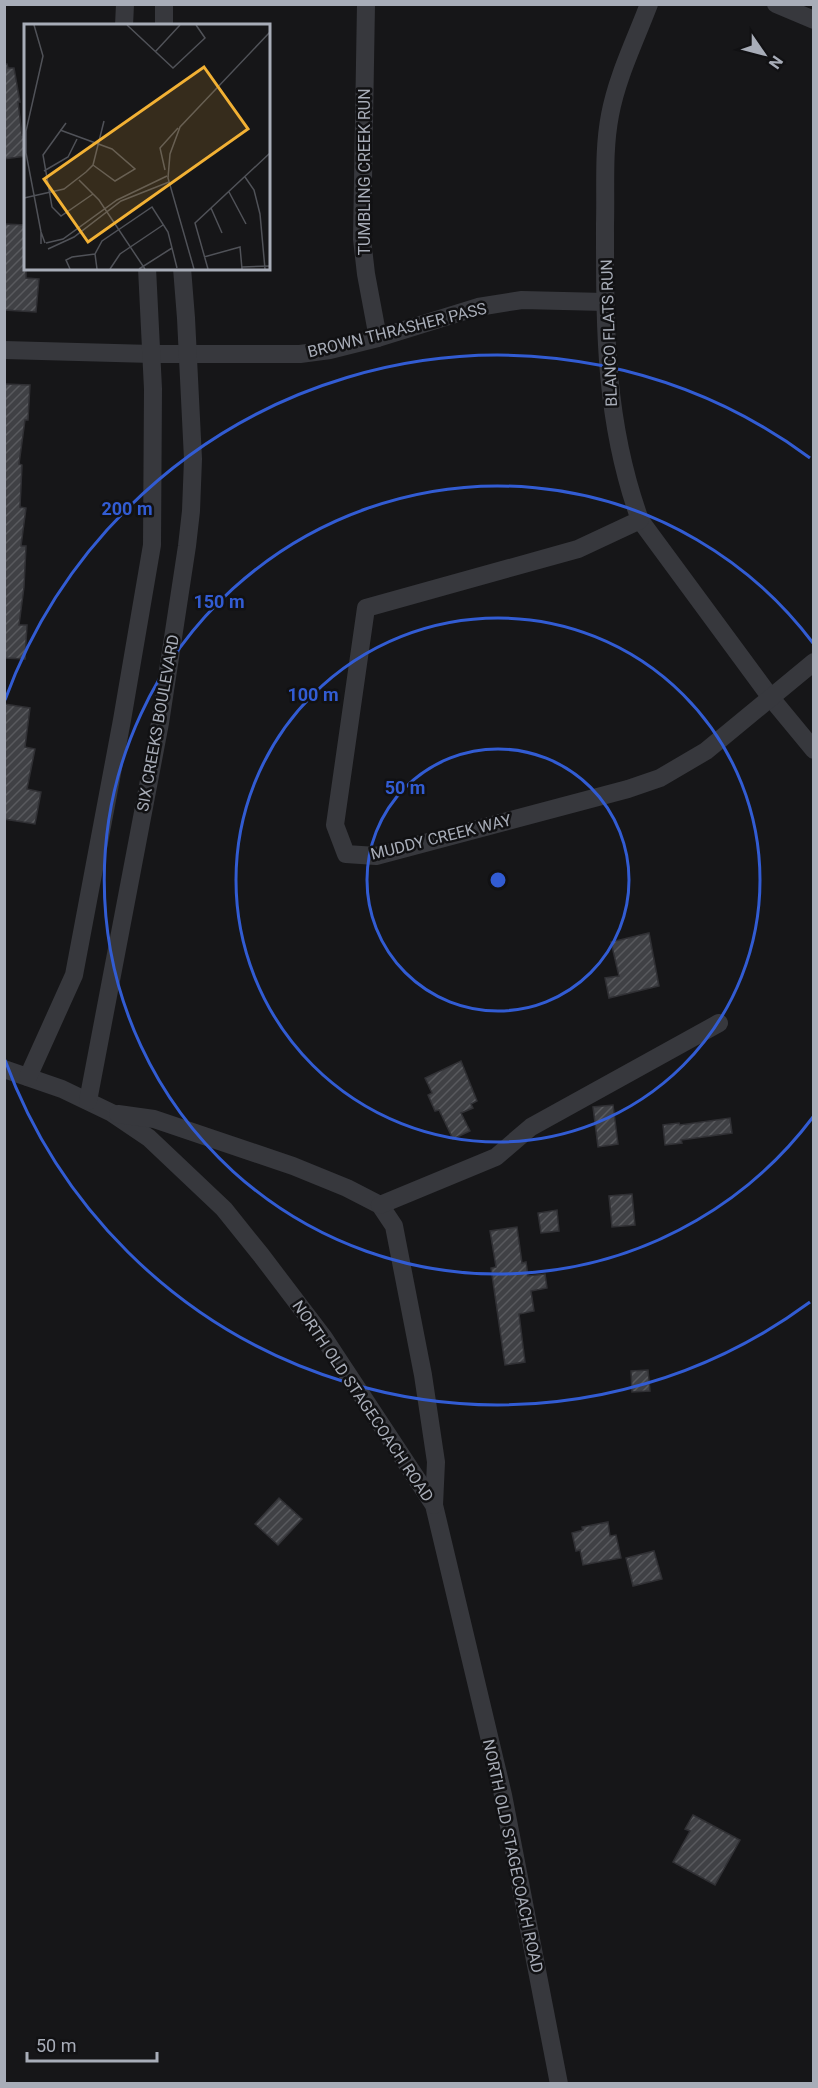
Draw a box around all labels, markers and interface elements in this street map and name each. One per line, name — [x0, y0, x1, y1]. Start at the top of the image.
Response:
inset map — [24, 24, 270, 270]
north arrow — [734, 24, 794, 84]
text: N — [765, 52, 787, 72]
street label: TUMBLING CREEK RUN — [355, 88, 374, 256]
street label: BLANCO FLATS RUN — [597, 259, 621, 407]
street label: BROWN THRASHER PASS — [306, 299, 488, 361]
text: 200 m — [101, 498, 153, 519]
text: 150 m — [193, 591, 245, 612]
street label: SIX CREEKS BOULEVARD — [133, 633, 183, 813]
text: 100 m — [287, 684, 339, 705]
text: 50 m — [385, 777, 425, 798]
street label: MUDDY CREEK WAY — [369, 810, 514, 864]
centre of rings — [488, 870, 508, 890]
street label: NORTH OLD STAGECOACH ROAD — [288, 1297, 438, 1505]
street label: NORTH OLD STAGECOACH ROAD — [479, 1737, 547, 1975]
scale bar — [27, 2025, 158, 2063]
text: 50 m — [36, 2035, 76, 2056]

